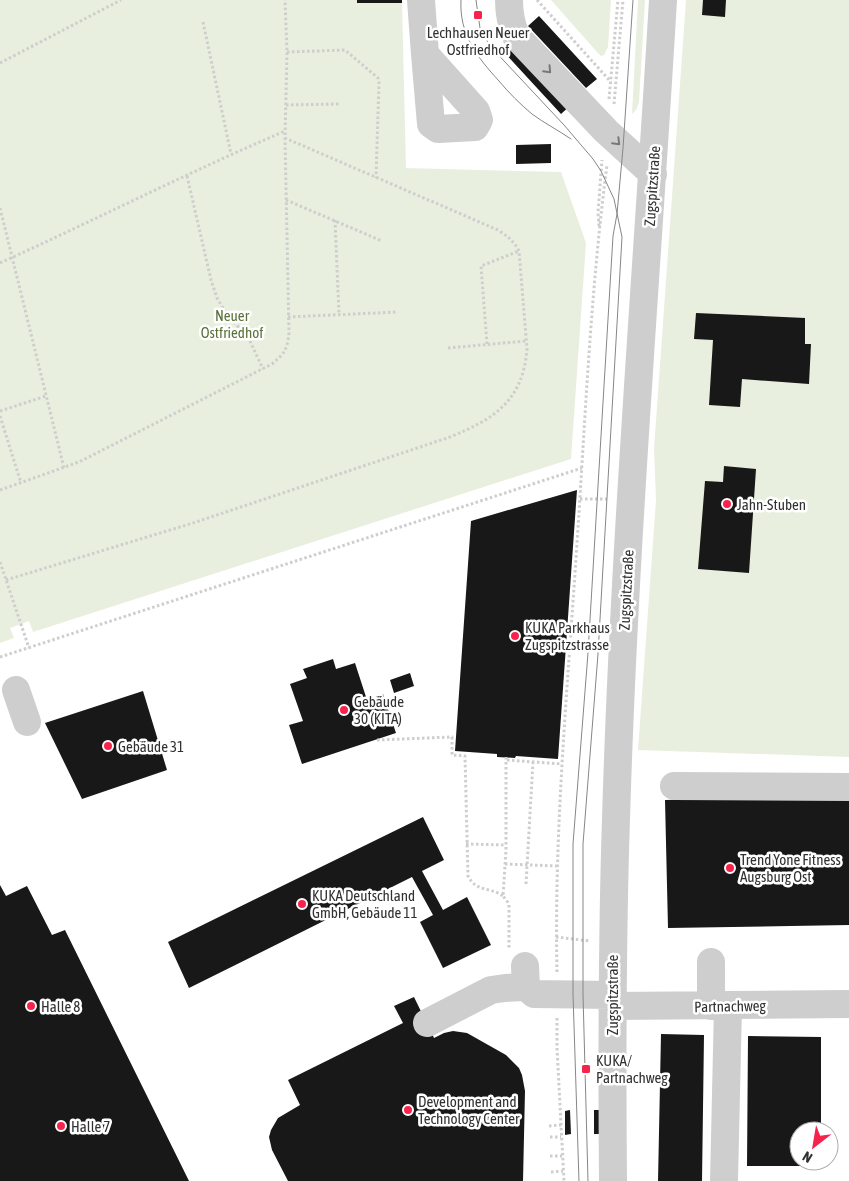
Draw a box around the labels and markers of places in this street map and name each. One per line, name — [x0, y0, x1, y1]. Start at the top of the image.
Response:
marker: Lechhausen Neuer Ostfriedhof — [472, 9, 484, 21]
place label: Lechhausen Neuer Ostfriedhof — [427, 24, 530, 58]
place label: Jahn-Stuben — [737, 496, 806, 513]
marker: Jahn-Stuben — [721, 498, 733, 510]
place label: KUKA Parkhaus Zugspitzstrasse — [525, 619, 610, 653]
marker: KUKA Parkhaus Zugspitzstrasse — [509, 630, 521, 642]
place label: Gebäude 30 (KITA) — [354, 693, 404, 727]
marker: Gebäude 30 (KITA) — [338, 704, 350, 716]
place label: Gebäude 31 — [118, 738, 184, 755]
marker: Gebäude 31 — [102, 740, 114, 752]
place label: Trend Yone Fitness Augsburg Ost — [740, 851, 841, 885]
marker: Trend Yone Fitness Augsburg Ost — [724, 862, 736, 874]
place label: KUKA Deutschland GmbH, Gebäude 11 — [312, 887, 417, 921]
marker: KUKA Deutschland GmbH, Gebäude 11 — [296, 898, 308, 910]
place label: Halle 8 — [41, 998, 80, 1015]
marker: Halle 8 — [25, 1000, 37, 1012]
place label: KUKA/ Partnachweg — [596, 1052, 668, 1086]
marker: KUKA/ Partnachweg — [580, 1063, 592, 1075]
place label: Development and Technology Center — [418, 1093, 520, 1127]
marker: Development and Technology Center — [402, 1104, 414, 1116]
place label: Halle 7 — [71, 1118, 110, 1135]
marker: Halle 7 — [55, 1120, 67, 1132]

